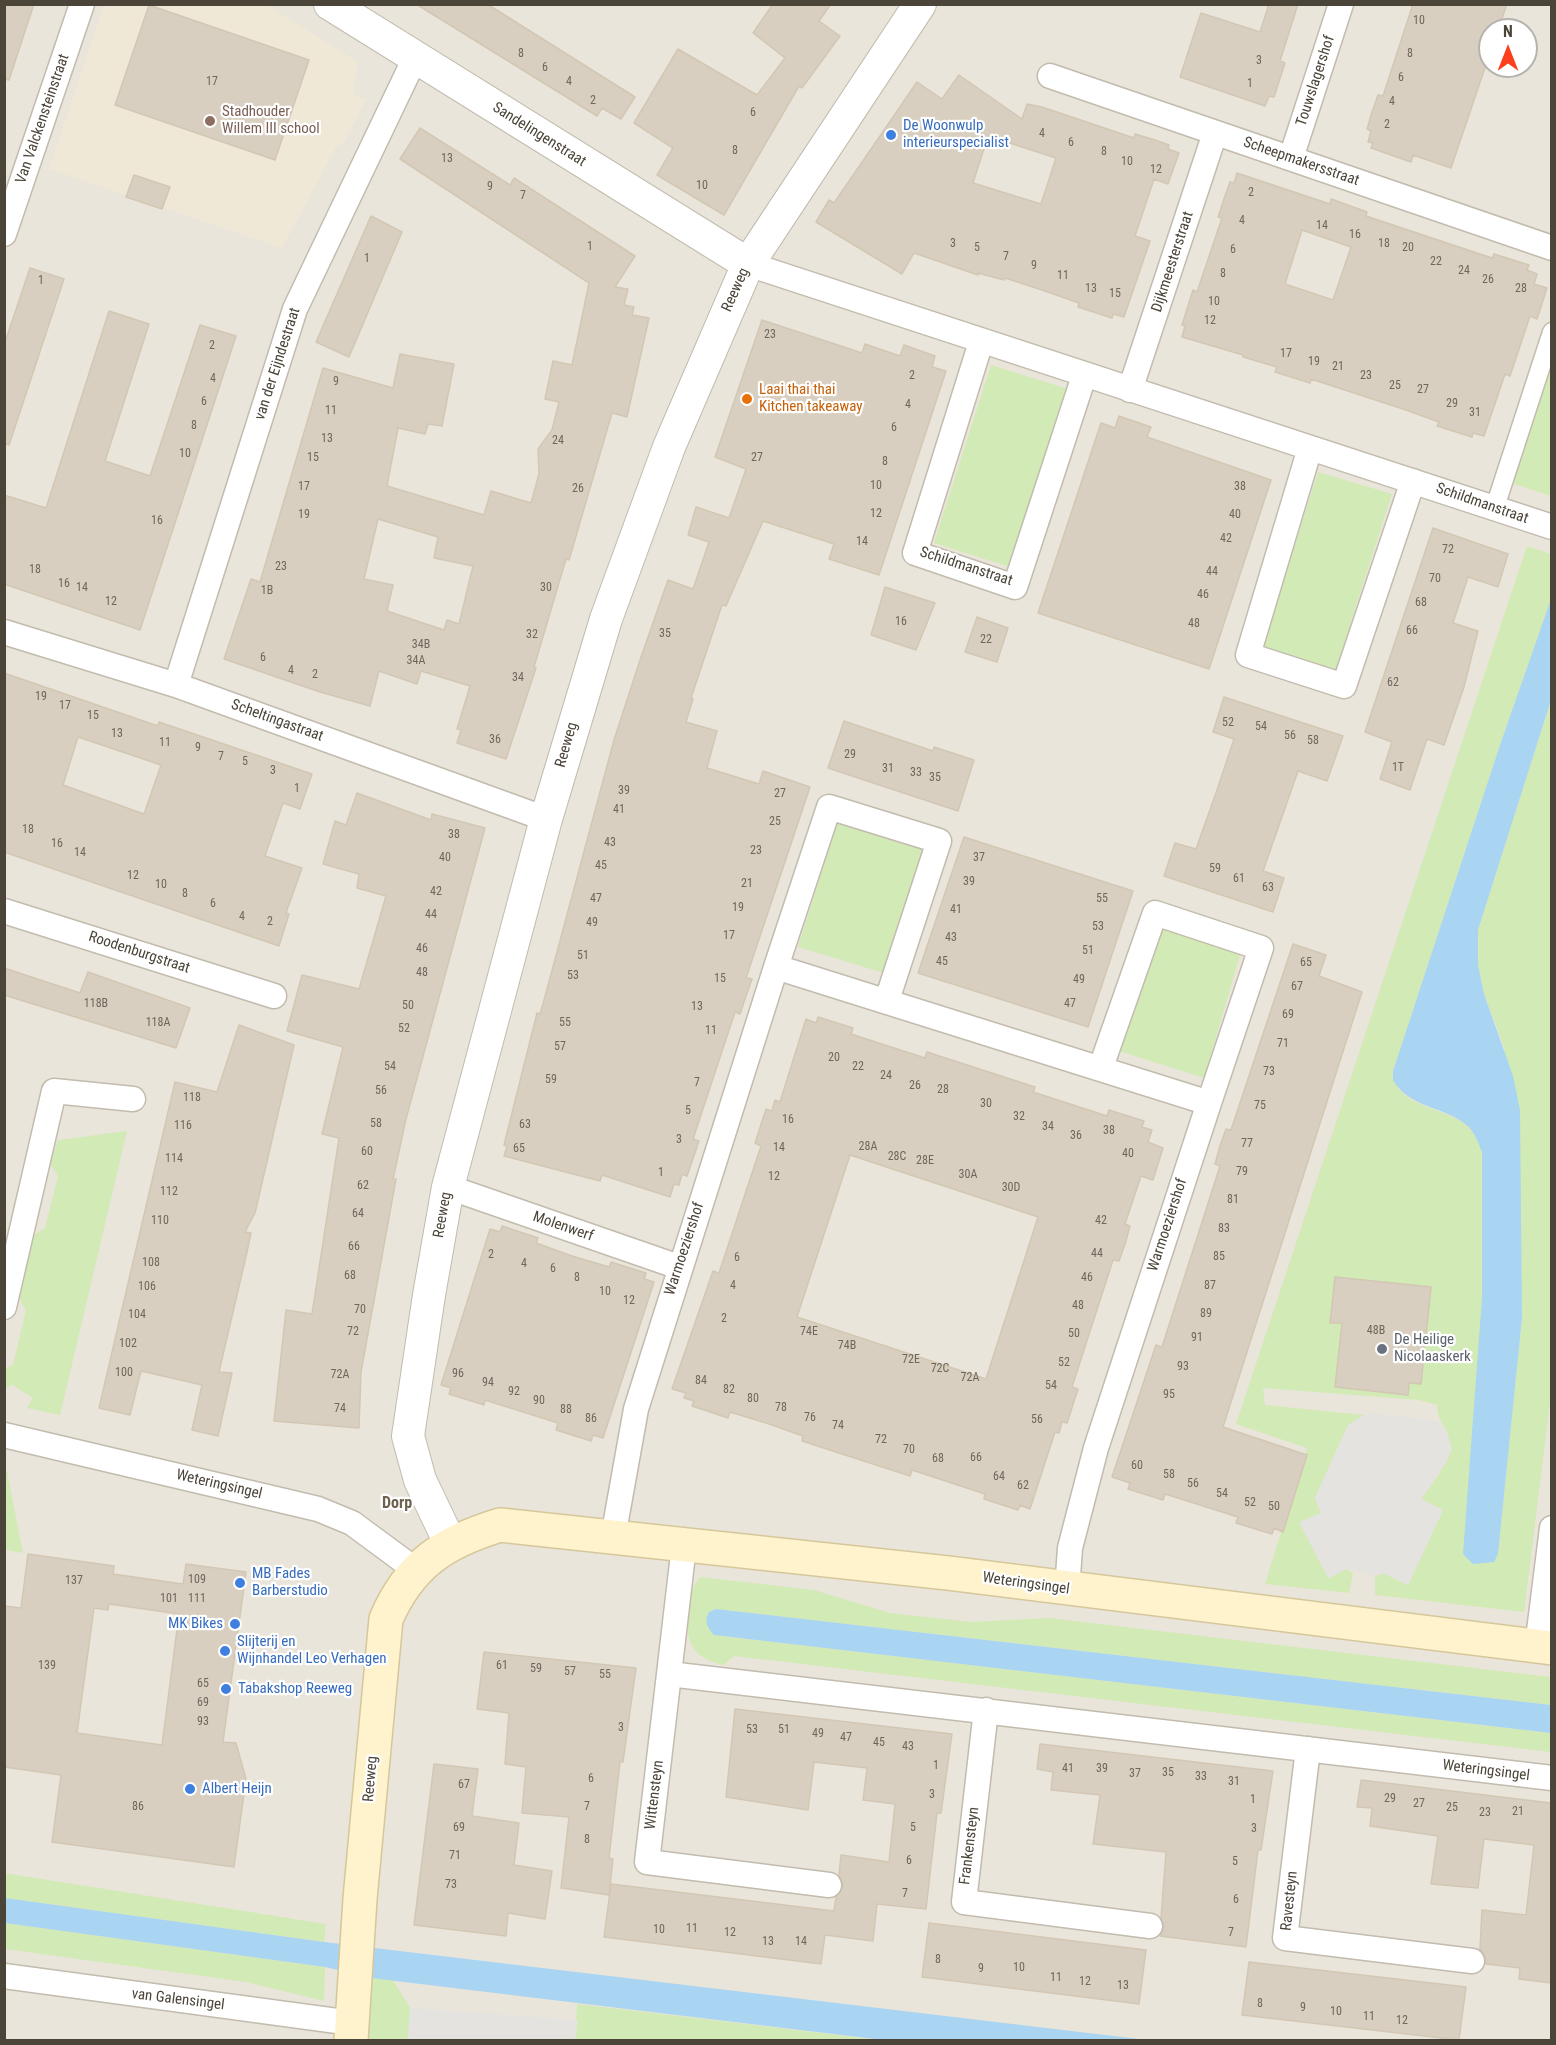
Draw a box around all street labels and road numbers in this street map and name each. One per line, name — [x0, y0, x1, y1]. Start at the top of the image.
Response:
street label: Touwslagershof — [1293, 33, 1339, 129]
street label: Van Valckensteinstraat — [12, 52, 74, 186]
street label: Sandelingenstraat — [489, 99, 589, 171]
street label: Scheepmakersstraat — [1241, 134, 1361, 190]
street label: Dijkmeesterstraat — [1148, 209, 1198, 315]
street label: Reeweg — [718, 265, 754, 315]
street label: van der Eijndestraat — [251, 306, 305, 422]
street label: Schildmanstraat — [1434, 480, 1530, 528]
street label: Schildmanstraat — [917, 544, 1015, 590]
street label: Scheltingastraat — [229, 696, 325, 746]
street label: Reeweg — [552, 720, 582, 770]
street label: Roodenburgstraat — [86, 928, 192, 978]
street label: Warmoeziershof — [1144, 1176, 1192, 1274]
street label: Reeweg — [430, 1191, 456, 1239]
street label: Warmoeziershof — [661, 1200, 709, 1298]
street label: Molenwerf — [530, 1208, 596, 1246]
street label: Weteringsingel — [174, 1466, 264, 1504]
street label: Weteringsingel — [981, 1569, 1071, 1599]
street label: Reeweg — [360, 1755, 382, 1803]
street label: Weteringsingel — [1441, 1757, 1531, 1785]
street label: Wittensteyn — [642, 1759, 668, 1831]
street label: Frankensteyn — [956, 1806, 984, 1886]
street label: Ravesteyn — [1278, 1870, 1302, 1932]
street label: van Galensingel — [131, 1985, 225, 2015]

